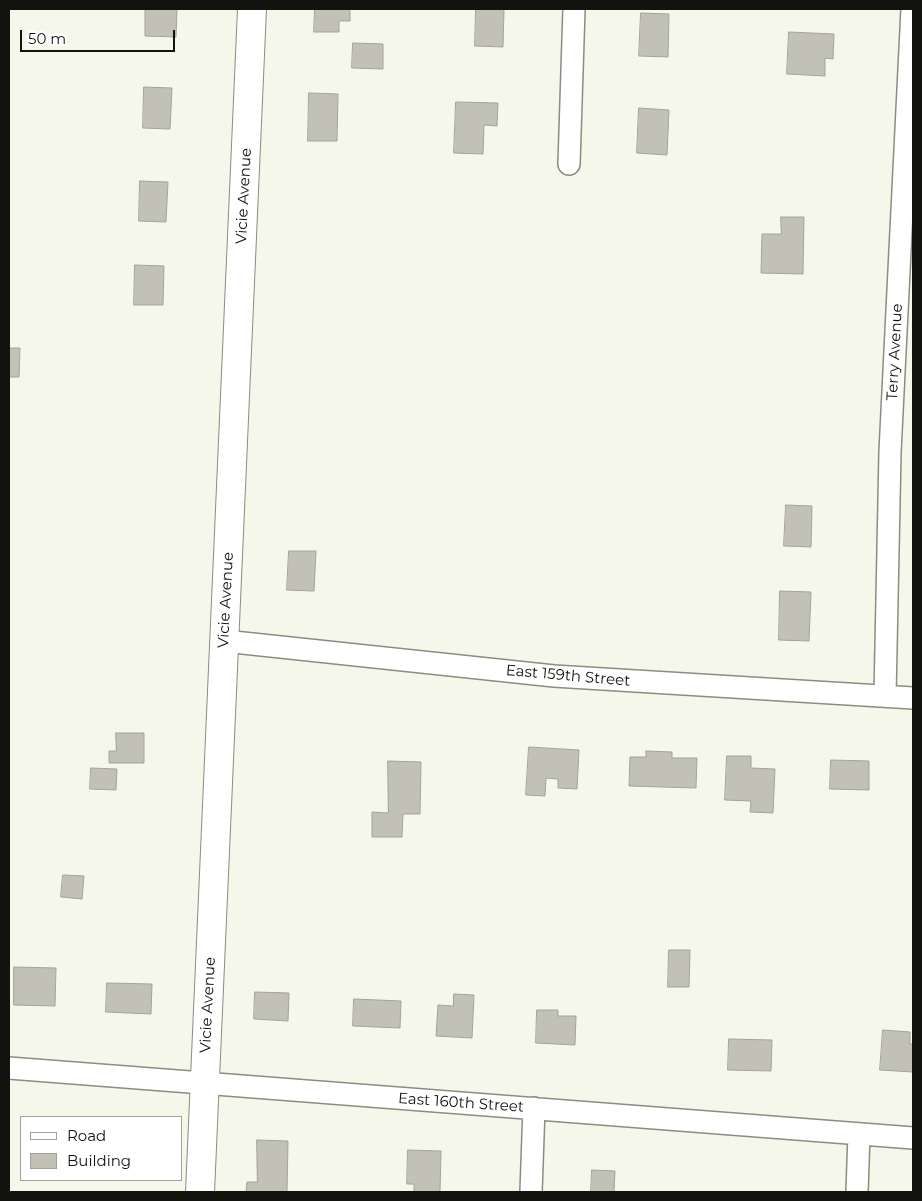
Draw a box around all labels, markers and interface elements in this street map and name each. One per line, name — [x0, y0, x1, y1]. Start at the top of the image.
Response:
scale bar — [22, 20, 178, 52]
text: 50 m — [28, 29, 66, 48]
street label: Vicie Avenue — [232, 147, 256, 245]
street label: Terry Avenue — [883, 303, 907, 401]
street label: Vicie Avenue — [214, 551, 238, 649]
street label: East 159th Street — [505, 662, 631, 690]
street label: Vicie Avenue — [196, 956, 220, 1054]
street label: East 160th Street — [397, 1090, 525, 1116]
legend — [20, 1116, 182, 1181]
text: Road — [67, 1126, 106, 1145]
text: Building — [67, 1151, 131, 1170]

